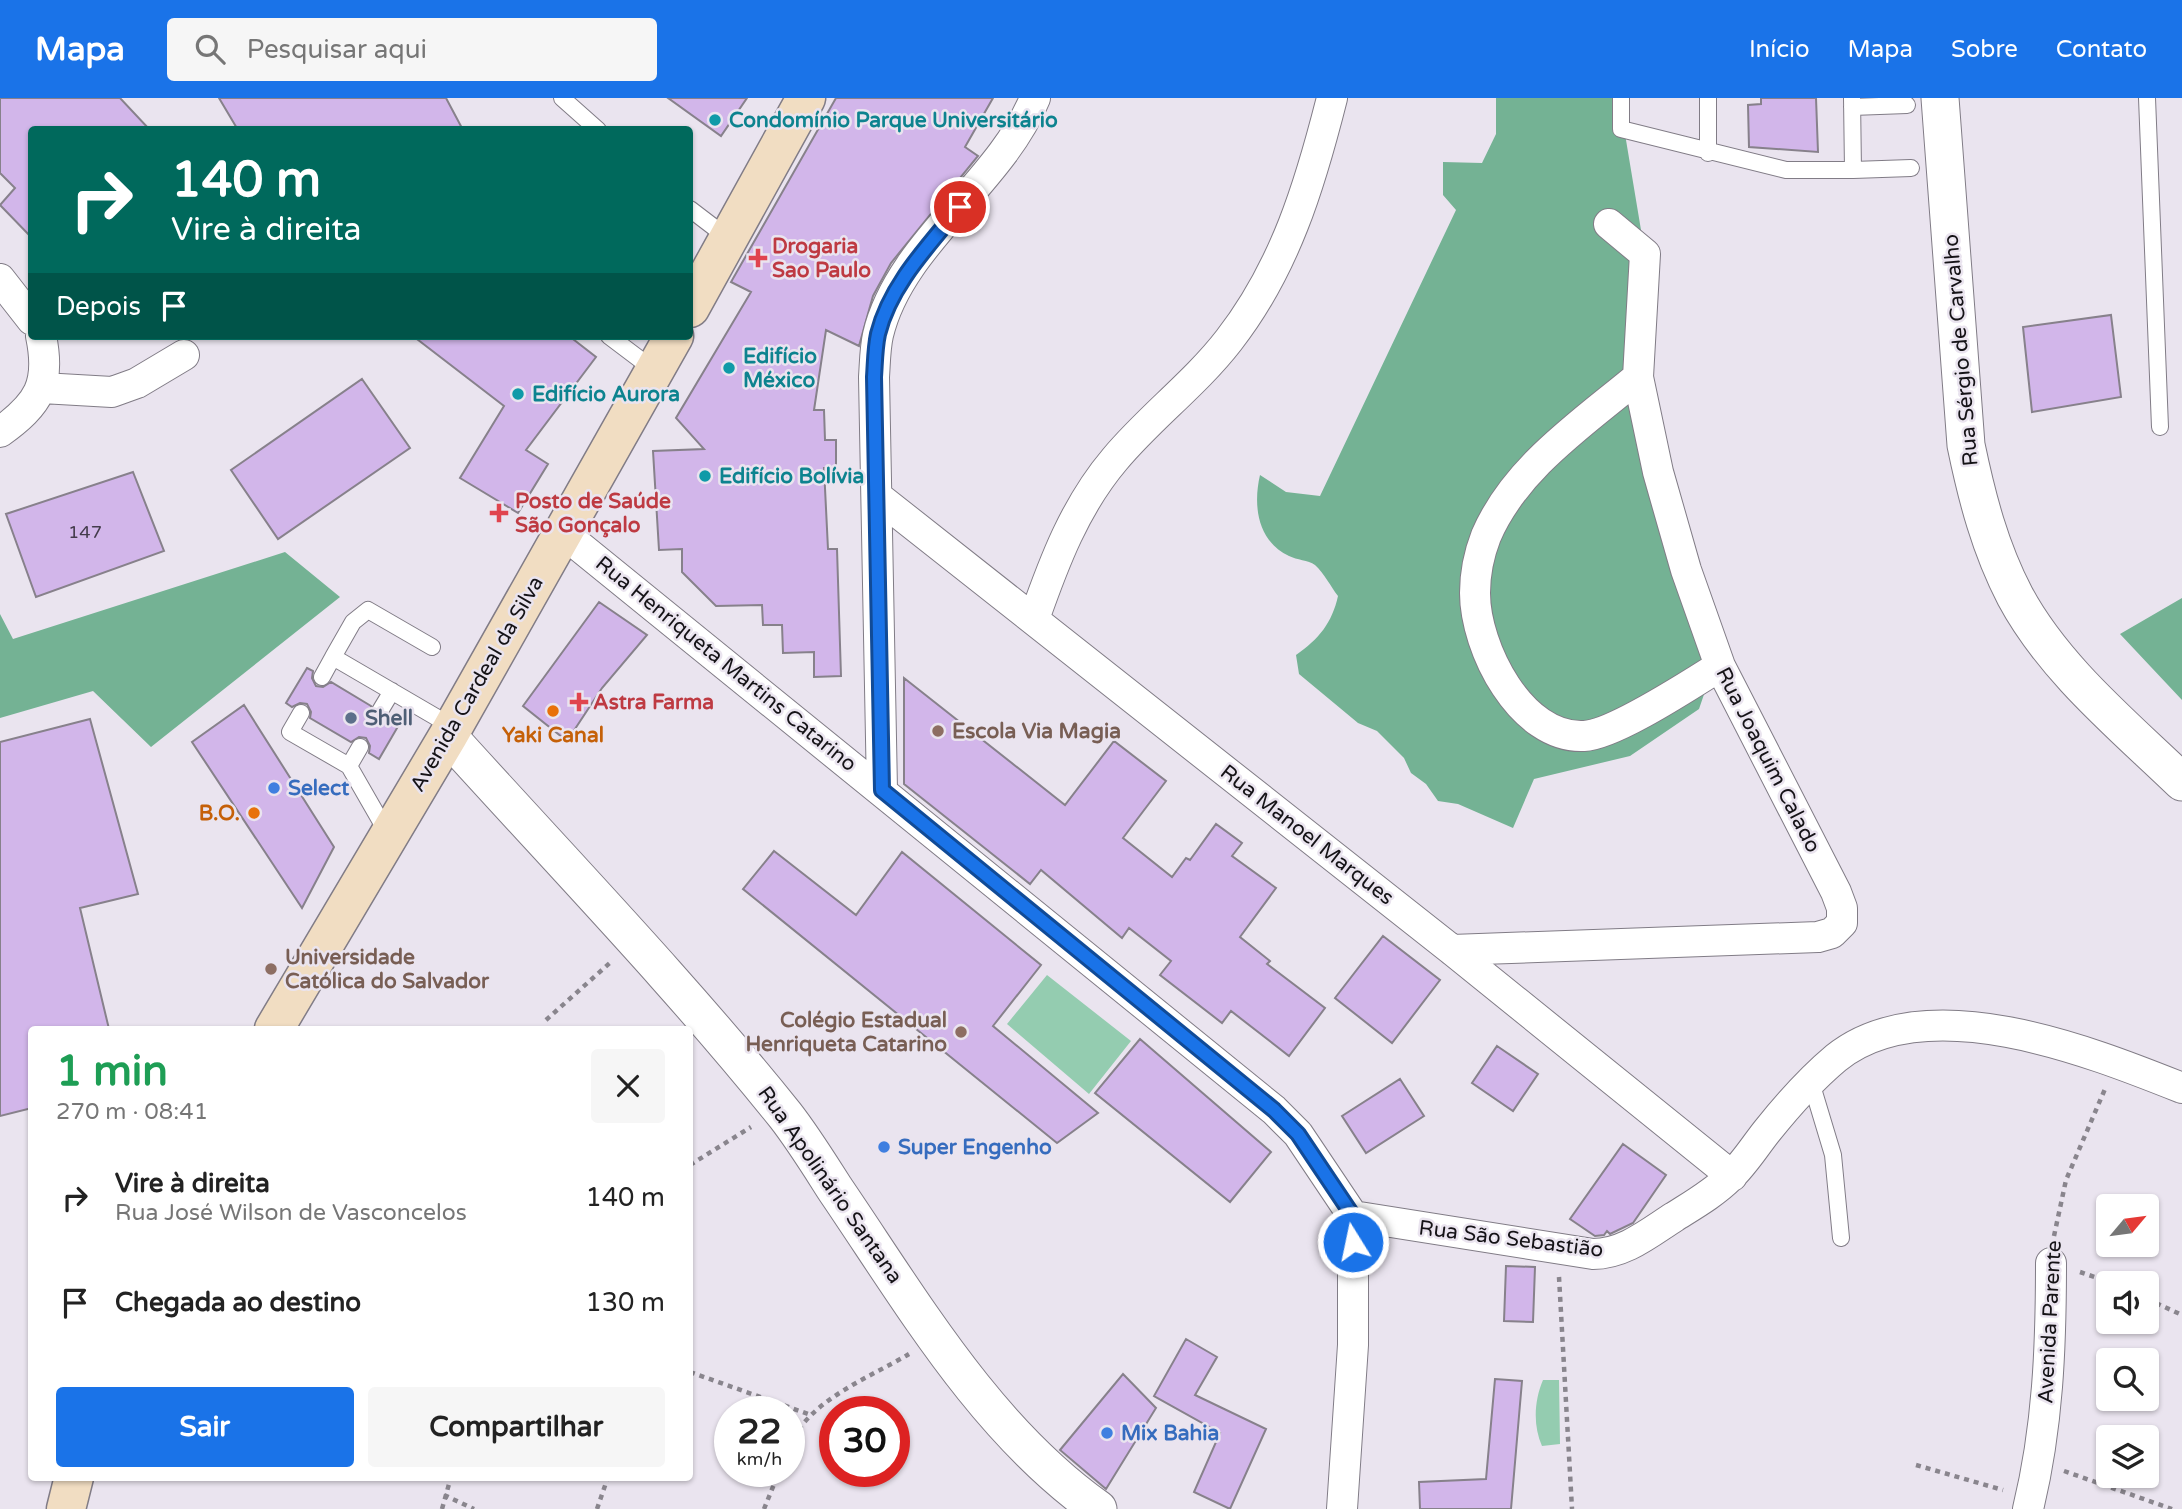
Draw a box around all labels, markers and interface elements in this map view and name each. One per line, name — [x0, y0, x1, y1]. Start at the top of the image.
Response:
search box — [167, 18, 657, 81]
text: Mapa — [35, 30, 125, 69]
icon: search — [191, 30, 229, 68]
text: Pesquisar aqui — [247, 34, 427, 65]
text: Início — [1749, 35, 1810, 64]
text: Mapa — [1848, 35, 1913, 64]
text: Sobre — [1951, 35, 2018, 64]
text: Contato — [2056, 35, 2147, 64]
place label: Condomínio Parque Universitário — [729, 108, 1058, 133]
marker: Condomínio Parque Universitário — [707, 112, 723, 128]
text: 140 m — [171, 151, 321, 210]
icon: right — [56, 154, 147, 245]
pin — [930, 177, 990, 237]
icon: arrive — [941, 188, 979, 226]
text: Vire à direita — [171, 211, 362, 249]
street label: Rua Sérgio de Carvalho — [1938, 233, 1984, 467]
place label: Drogaria Sao Paulo — [772, 234, 871, 283]
marker: Drogaria Sao Paulo — [750, 250, 766, 266]
icon: arrive — [155, 287, 193, 325]
text: Depois — [56, 291, 141, 322]
place label: Edifício México — [743, 344, 817, 393]
marker: Edifício México — [721, 360, 737, 376]
place label: Edifício Aurora — [532, 382, 680, 407]
marker: Edifício Aurora — [510, 386, 526, 402]
place label: Edifício Bolívia — [719, 464, 864, 489]
marker: Edifício Bolívia — [697, 468, 713, 484]
place label: Posto de Saúde São Gonçalo — [515, 489, 671, 538]
marker: Posto de Saúde São Gonçalo — [489, 503, 509, 523]
house number: 147 — [68, 521, 102, 543]
street label: Rua Henriqueta Martins Catarino — [591, 551, 861, 777]
street label: Avenida Cardeal da Silva — [405, 572, 549, 796]
street label: Rua Joaquim Calado — [1710, 663, 1826, 857]
place label: Astra Farma — [593, 690, 714, 715]
marker: Astra Farma — [571, 694, 587, 710]
marker: Yaki Canal — [545, 703, 561, 719]
place label: Shell — [365, 706, 413, 731]
marker: Shell — [343, 710, 359, 726]
place label: Escola Via Magia — [952, 719, 1121, 744]
place label: Yaki Canal — [502, 723, 604, 748]
marker: Escola Via Magia — [930, 723, 946, 739]
street label: Rua Manoel Marques — [1215, 760, 1399, 910]
place label: Select — [288, 776, 349, 801]
marker: Select — [266, 780, 282, 796]
place label: B.O. — [199, 801, 240, 826]
marker: B.O. — [246, 805, 262, 821]
place label: Universidade Católica do Salvador — [285, 945, 490, 994]
marker: Universidade Católica do Salvador — [263, 961, 279, 977]
place label: Colégio Estadual Henriqueta Catarino — [745, 1008, 947, 1057]
marker: Colégio Estadual Henriqueta Catarino — [953, 1024, 969, 1040]
text: 1 min — [56, 1046, 168, 1097]
button: close — [591, 1049, 665, 1123]
street label: Rua Apolinário Santana — [752, 1082, 908, 1288]
text: 270 m · 08:41 — [56, 1098, 208, 1126]
place label: Super Engenho — [898, 1135, 1052, 1160]
marker: Super Engenho — [876, 1139, 892, 1155]
text: Vire à direita — [115, 1168, 270, 1199]
icon: right — [56, 1179, 94, 1217]
text: 140 m — [585, 1182, 665, 1213]
north arrow — [2096, 1194, 2160, 1256]
map controls — [2096, 1194, 2159, 1488]
text: Rua José Wilson de Vasconcelos — [115, 1199, 467, 1227]
position arrow — [1316, 1205, 1390, 1279]
street label: Rua São Sebastião — [1417, 1215, 1605, 1263]
street label: Avenida Parente — [2033, 1240, 2067, 1404]
button: sound — [2096, 1271, 2159, 1334]
icon: arrive — [56, 1284, 94, 1322]
text: Chegada ao destino — [115, 1287, 361, 1318]
text: 130 m — [585, 1287, 665, 1318]
button: search — [2096, 1348, 2159, 1411]
button: Sair — [56, 1387, 354, 1467]
button: Compartilhar — [368, 1387, 665, 1467]
speed limit sign: 30 — [819, 1396, 910, 1487]
text: 22 — [738, 1411, 781, 1453]
place label: Mix Bahia — [1121, 1421, 1219, 1446]
marker: Mix Bahia — [1099, 1425, 1115, 1441]
button: layers — [2096, 1425, 2159, 1488]
text: km/h — [737, 1448, 782, 1470]

